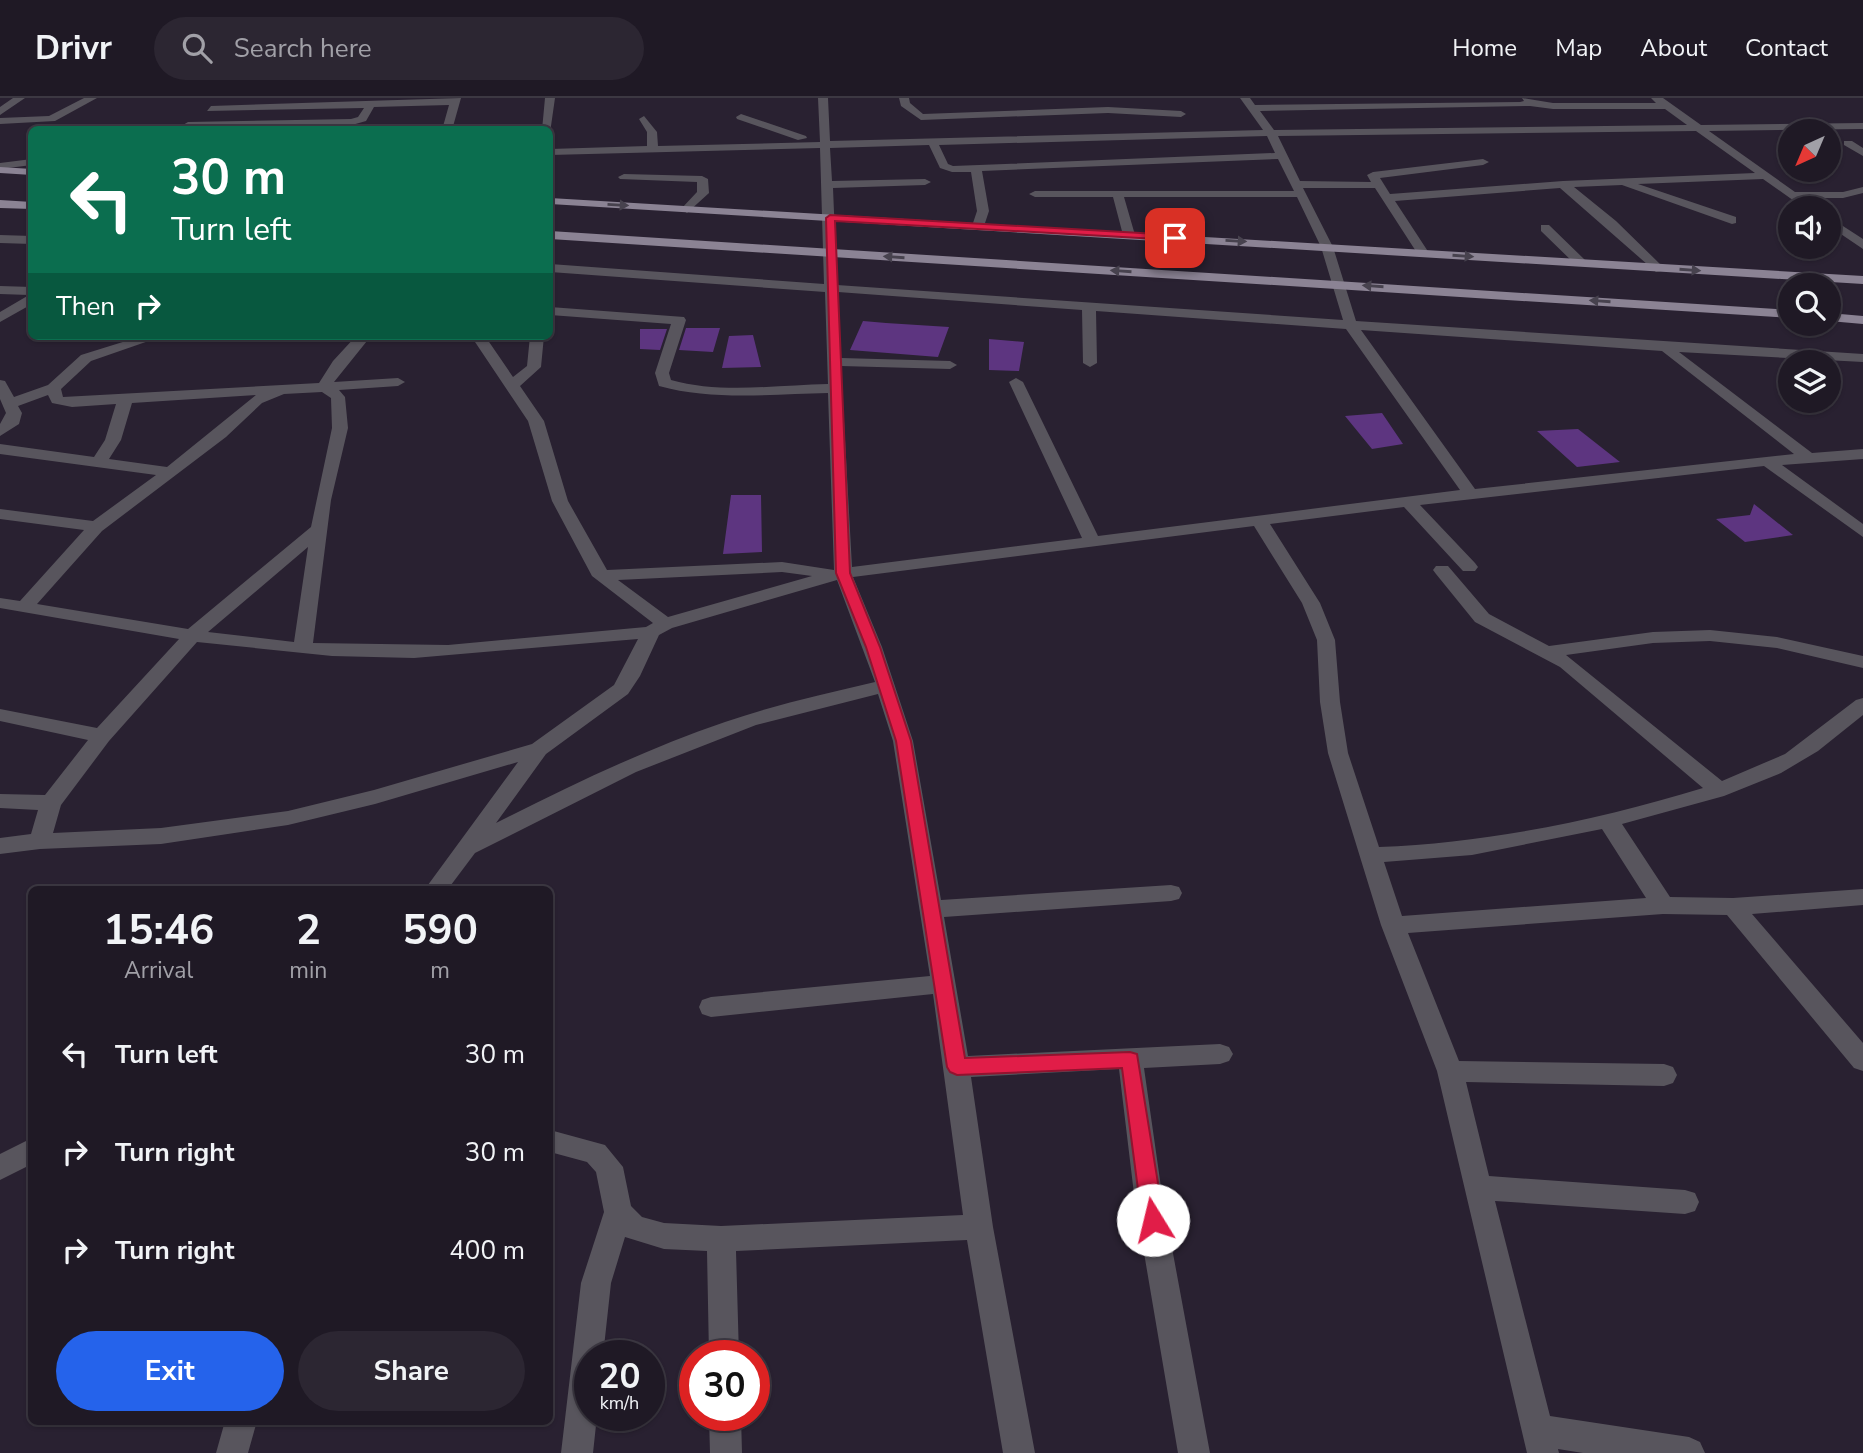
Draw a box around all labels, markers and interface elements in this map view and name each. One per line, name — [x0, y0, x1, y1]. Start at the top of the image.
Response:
search box — [154, 17, 644, 80]
text: Drivr — [35, 26, 112, 71]
icon: search — [178, 29, 216, 67]
text: Search here — [234, 31, 372, 66]
text: Home — [1452, 32, 1517, 64]
text: Map — [1555, 32, 1602, 64]
text: About — [1640, 32, 1707, 64]
text: Contact — [1745, 32, 1828, 64]
north arrow — [1778, 119, 1841, 182]
map controls — [1778, 119, 1841, 413]
text: 30 m — [171, 144, 286, 211]
icon: left — [56, 154, 147, 245]
button: sound — [1778, 196, 1841, 259]
one-way arrow — [607, 200, 629, 211]
text: Turn left — [171, 208, 291, 251]
pin — [1145, 208, 1205, 268]
icon: arrive — [1156, 219, 1194, 257]
one-way arrow — [1225, 236, 1247, 247]
one-way arrow — [1452, 250, 1474, 261]
one-way arrow — [883, 251, 905, 262]
one-way arrow — [1679, 264, 1701, 275]
one-way arrow — [1110, 265, 1132, 276]
button: search — [1778, 273, 1841, 336]
one-way arrow — [1362, 281, 1384, 292]
icon: right — [129, 287, 167, 325]
text: Then — [56, 289, 115, 324]
one-way arrow — [1589, 295, 1611, 306]
button: layers — [1778, 350, 1841, 413]
text: 15:46 — [103, 902, 214, 959]
text: 2 — [296, 902, 321, 959]
text: 590 — [402, 902, 478, 959]
text: Arrival — [124, 955, 193, 986]
text: min — [289, 955, 327, 986]
text: m — [430, 955, 450, 986]
icon: left — [56, 1035, 94, 1073]
text: Turn left — [115, 1037, 218, 1072]
text: 30 m — [465, 1037, 525, 1072]
icon: right — [56, 1133, 94, 1171]
text: Turn right — [115, 1135, 234, 1170]
text: 30 m — [465, 1135, 525, 1170]
position arrow — [1116, 1183, 1190, 1257]
icon: right — [56, 1231, 94, 1269]
text: Turn right — [115, 1233, 234, 1268]
text: 400 m — [449, 1233, 525, 1268]
button: Exit — [56, 1331, 284, 1411]
button: Share — [298, 1331, 525, 1411]
speed limit sign: 30 — [679, 1340, 770, 1431]
text: 20 — [598, 1353, 641, 1400]
text: km/h — [600, 1391, 639, 1415]

